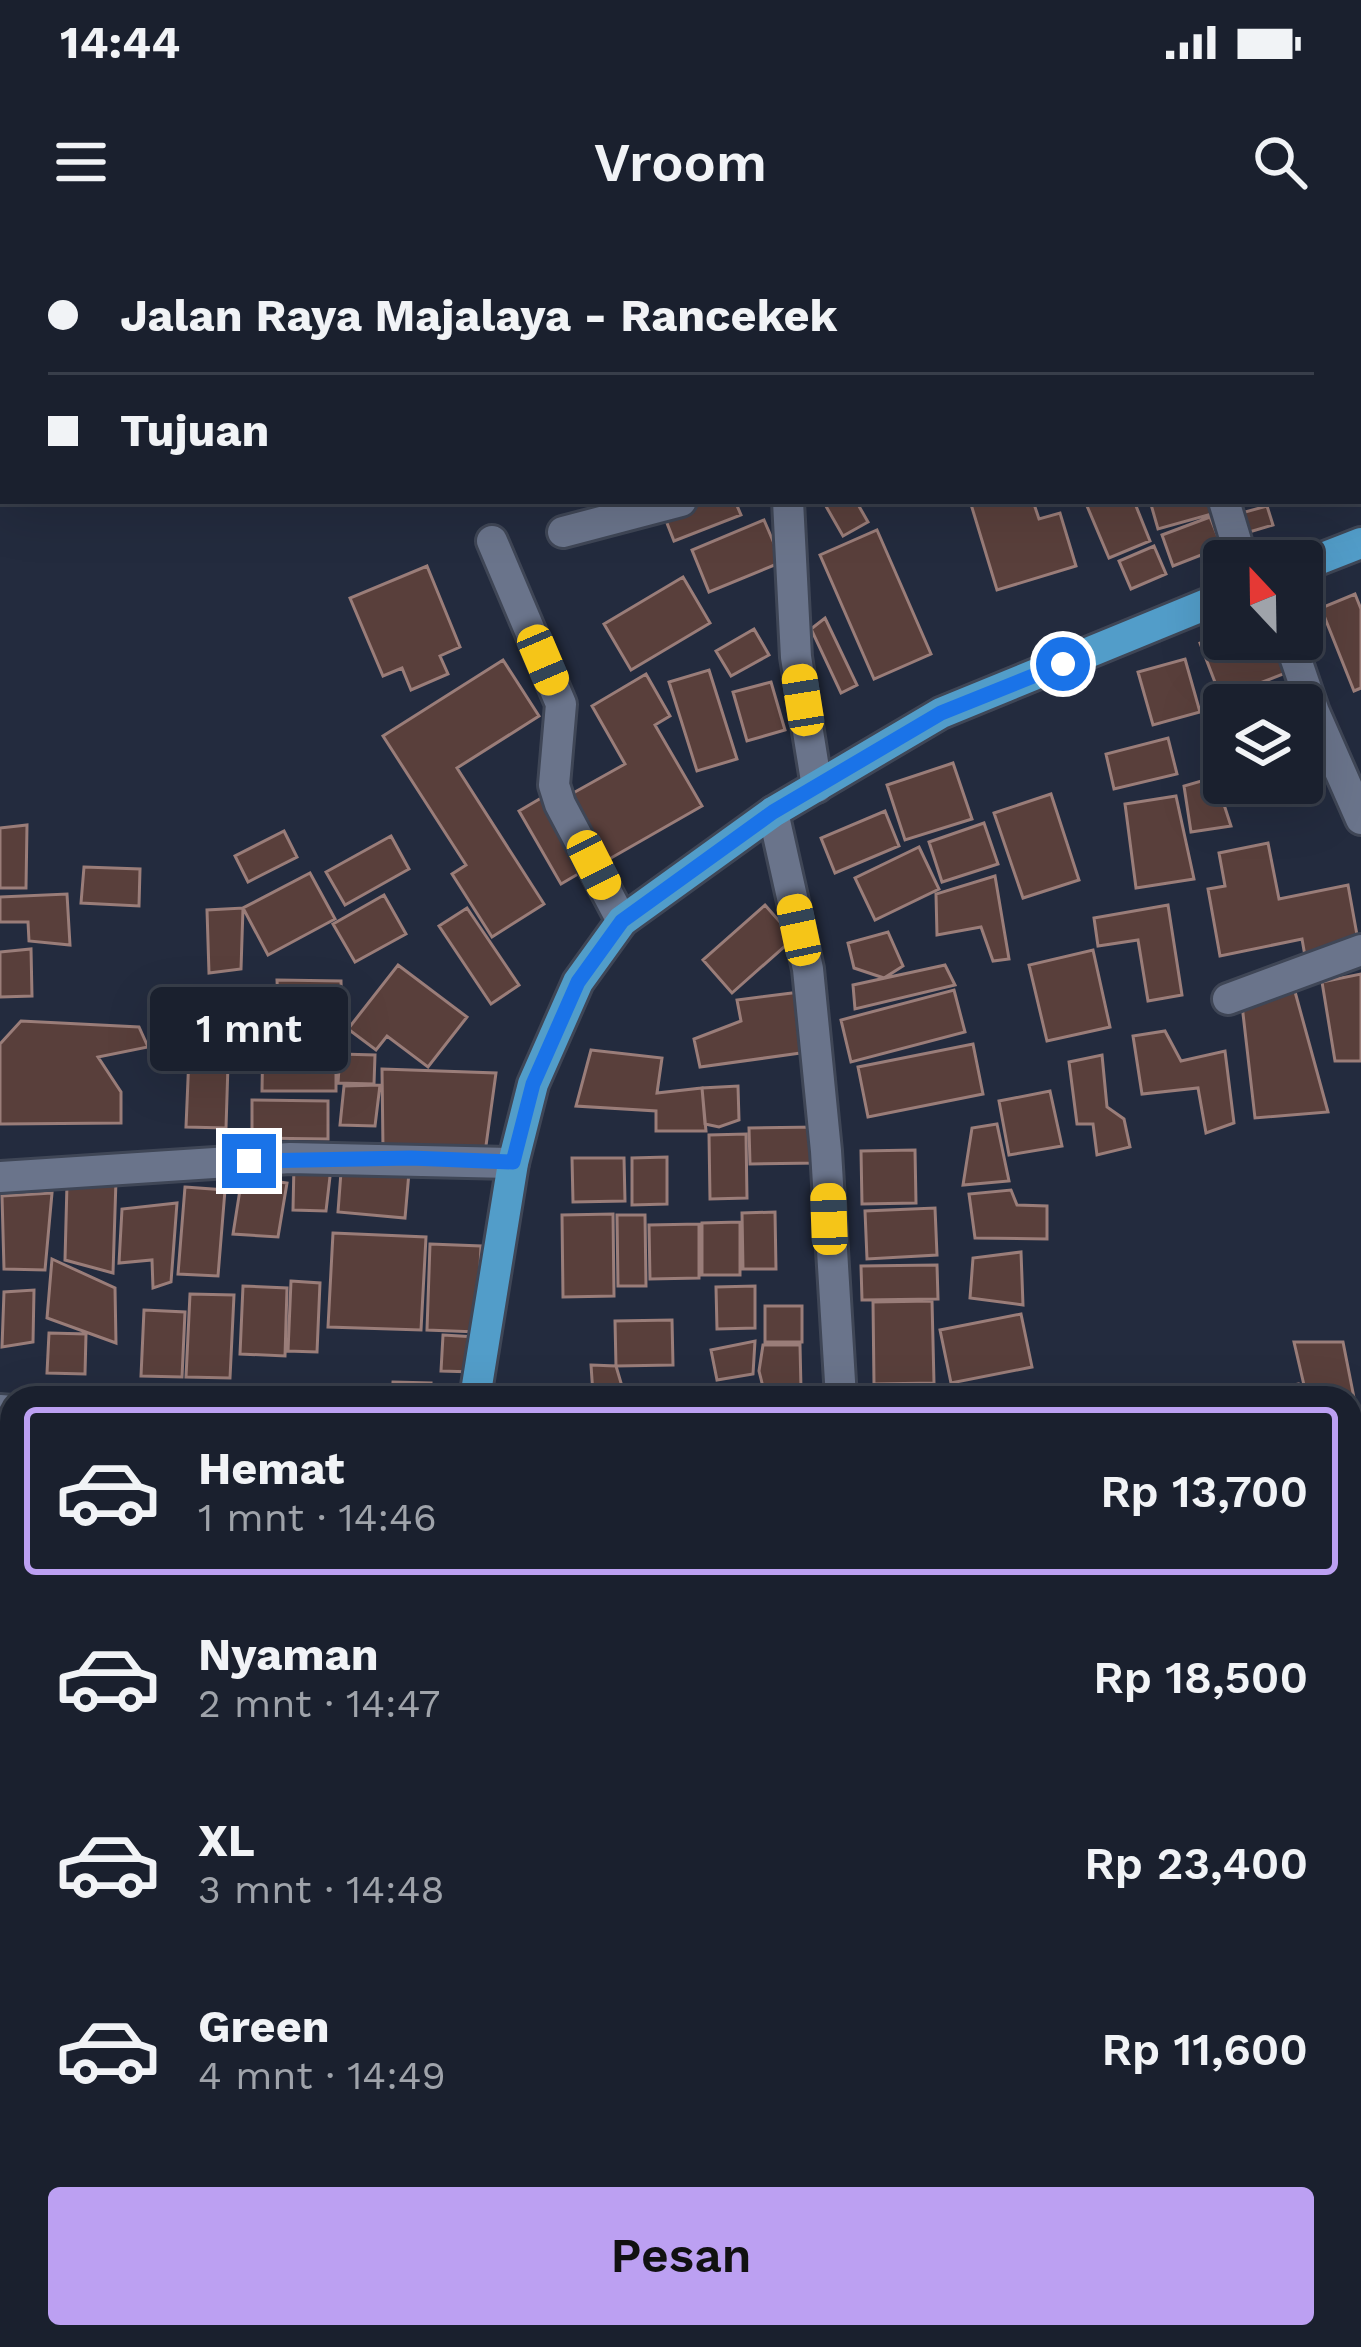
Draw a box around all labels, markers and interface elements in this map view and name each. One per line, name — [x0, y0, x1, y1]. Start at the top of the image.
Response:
text: 14:44 — [60, 16, 180, 69]
icon: menu — [48, 129, 114, 195]
icon: search — [1247, 129, 1313, 195]
text: Vroom — [594, 131, 767, 194]
text: Jalan Raya Majalaya - Rancekek — [120, 289, 838, 342]
text: Tujuan — [120, 404, 269, 457]
north arrow — [1203, 540, 1323, 660]
map controls — [1203, 540, 1323, 804]
car — [512, 620, 574, 700]
route start — [1036, 637, 1090, 691]
car — [780, 662, 826, 738]
button: layers — [1203, 684, 1323, 804]
car — [562, 825, 626, 905]
car — [774, 891, 824, 969]
callout: 1 mnt — [150, 987, 348, 1071]
text: 1 mnt — [196, 1006, 302, 1051]
route end — [222, 1134, 276, 1188]
car — [810, 1182, 848, 1256]
icon: car — [54, 1437, 162, 1545]
text: Hemat — [198, 1442, 344, 1495]
text: Rp 13,700 — [1100, 1465, 1308, 1518]
text: 1 mnt · 14:46 — [198, 1495, 437, 1540]
icon: car — [54, 1623, 162, 1731]
text: Nyaman — [198, 1628, 379, 1681]
text: Rp 18,500 — [1093, 1651, 1308, 1704]
text: 2 mnt · 14:47 — [198, 1681, 440, 1726]
icon: car — [54, 1809, 162, 1917]
text: XL — [198, 1814, 255, 1867]
text: Rp 23,400 — [1084, 1837, 1308, 1890]
text: 3 mnt · 14:48 — [198, 1867, 444, 1912]
icon: car — [54, 1995, 162, 2103]
text: Green — [198, 2000, 330, 2053]
text: Rp 11,600 — [1102, 2023, 1308, 2076]
text: 4 mnt · 14:49 — [198, 2053, 446, 2098]
button: Pesan — [48, 2187, 1314, 2325]

